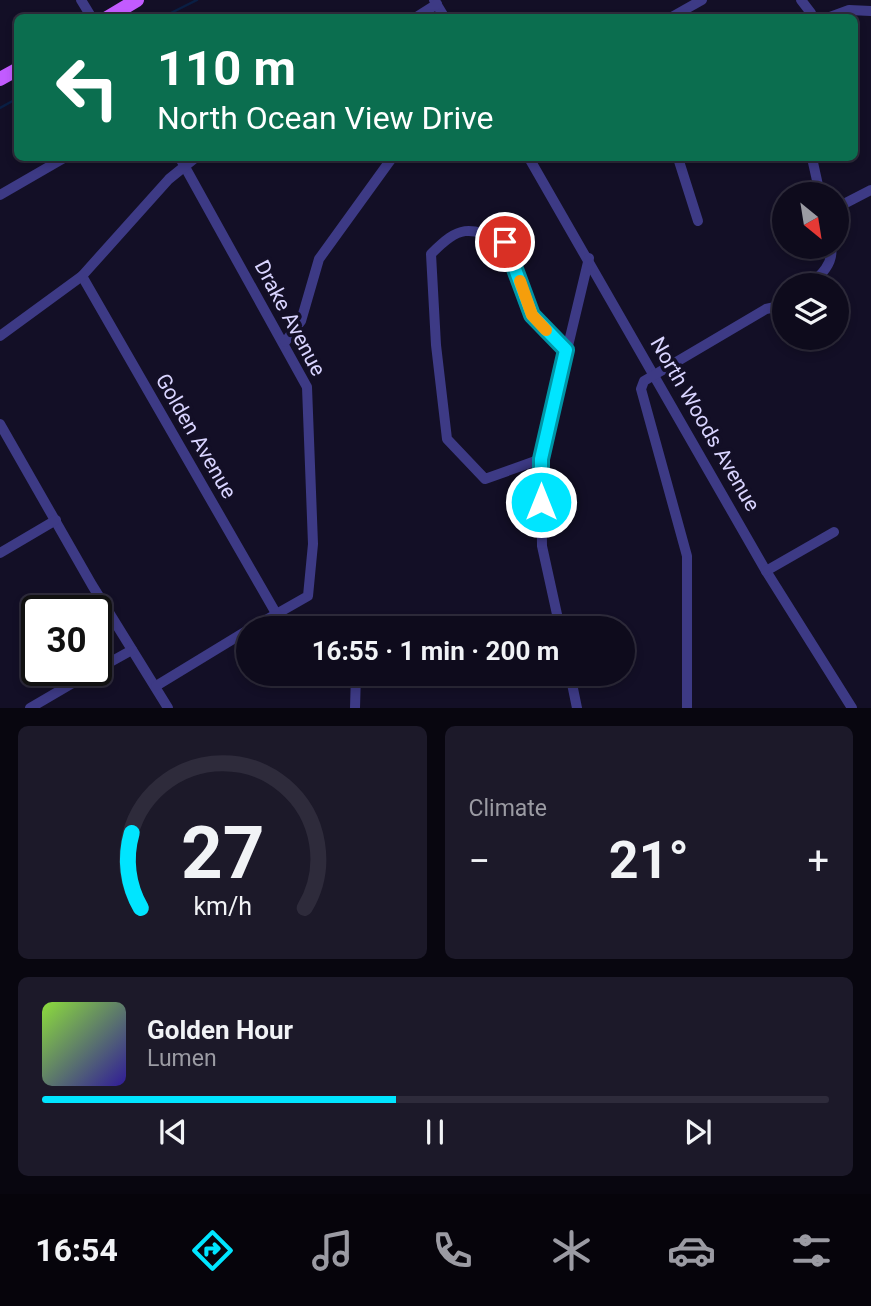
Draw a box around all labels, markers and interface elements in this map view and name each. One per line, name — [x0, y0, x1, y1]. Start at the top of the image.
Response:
text: 110 m — [157, 40, 296, 97]
icon: left — [42, 42, 133, 133]
text: North Ocean View Drive — [157, 99, 493, 137]
north arrow — [772, 182, 849, 259]
map controls — [772, 182, 849, 350]
pin — [475, 212, 535, 272]
icon: arrive — [486, 223, 524, 261]
street label: Drake Avenue — [250, 256, 330, 380]
button: layers — [772, 273, 849, 350]
street label: North Woods Avenue — [645, 333, 765, 515]
street label: Golden Avenue — [151, 369, 241, 503]
position arrow — [504, 465, 578, 539]
speed limit sign: 30 — [21, 595, 112, 686]
text: 16:55 · 1 min · 200 m — [312, 636, 559, 666]
text: Climate — [469, 795, 547, 822]
text: 27 — [180, 811, 264, 897]
text: 21° — [609, 830, 689, 891]
text: − — [469, 839, 490, 883]
text: + — [807, 839, 829, 883]
text: km/h — [193, 892, 252, 921]
text: Golden Hour — [147, 1015, 293, 1045]
text: Lumen — [147, 1045, 217, 1072]
icon: previous — [154, 1113, 192, 1151]
icon: pause — [416, 1113, 454, 1151]
icon: next — [679, 1113, 717, 1151]
icon: directions — [188, 1226, 237, 1275]
icon: music — [308, 1226, 357, 1275]
icon: phone — [428, 1226, 477, 1275]
icon: climate — [547, 1226, 596, 1275]
icon: car — [667, 1226, 716, 1275]
icon: filters — [787, 1226, 836, 1275]
text: 16:54 — [35, 1231, 118, 1269]

